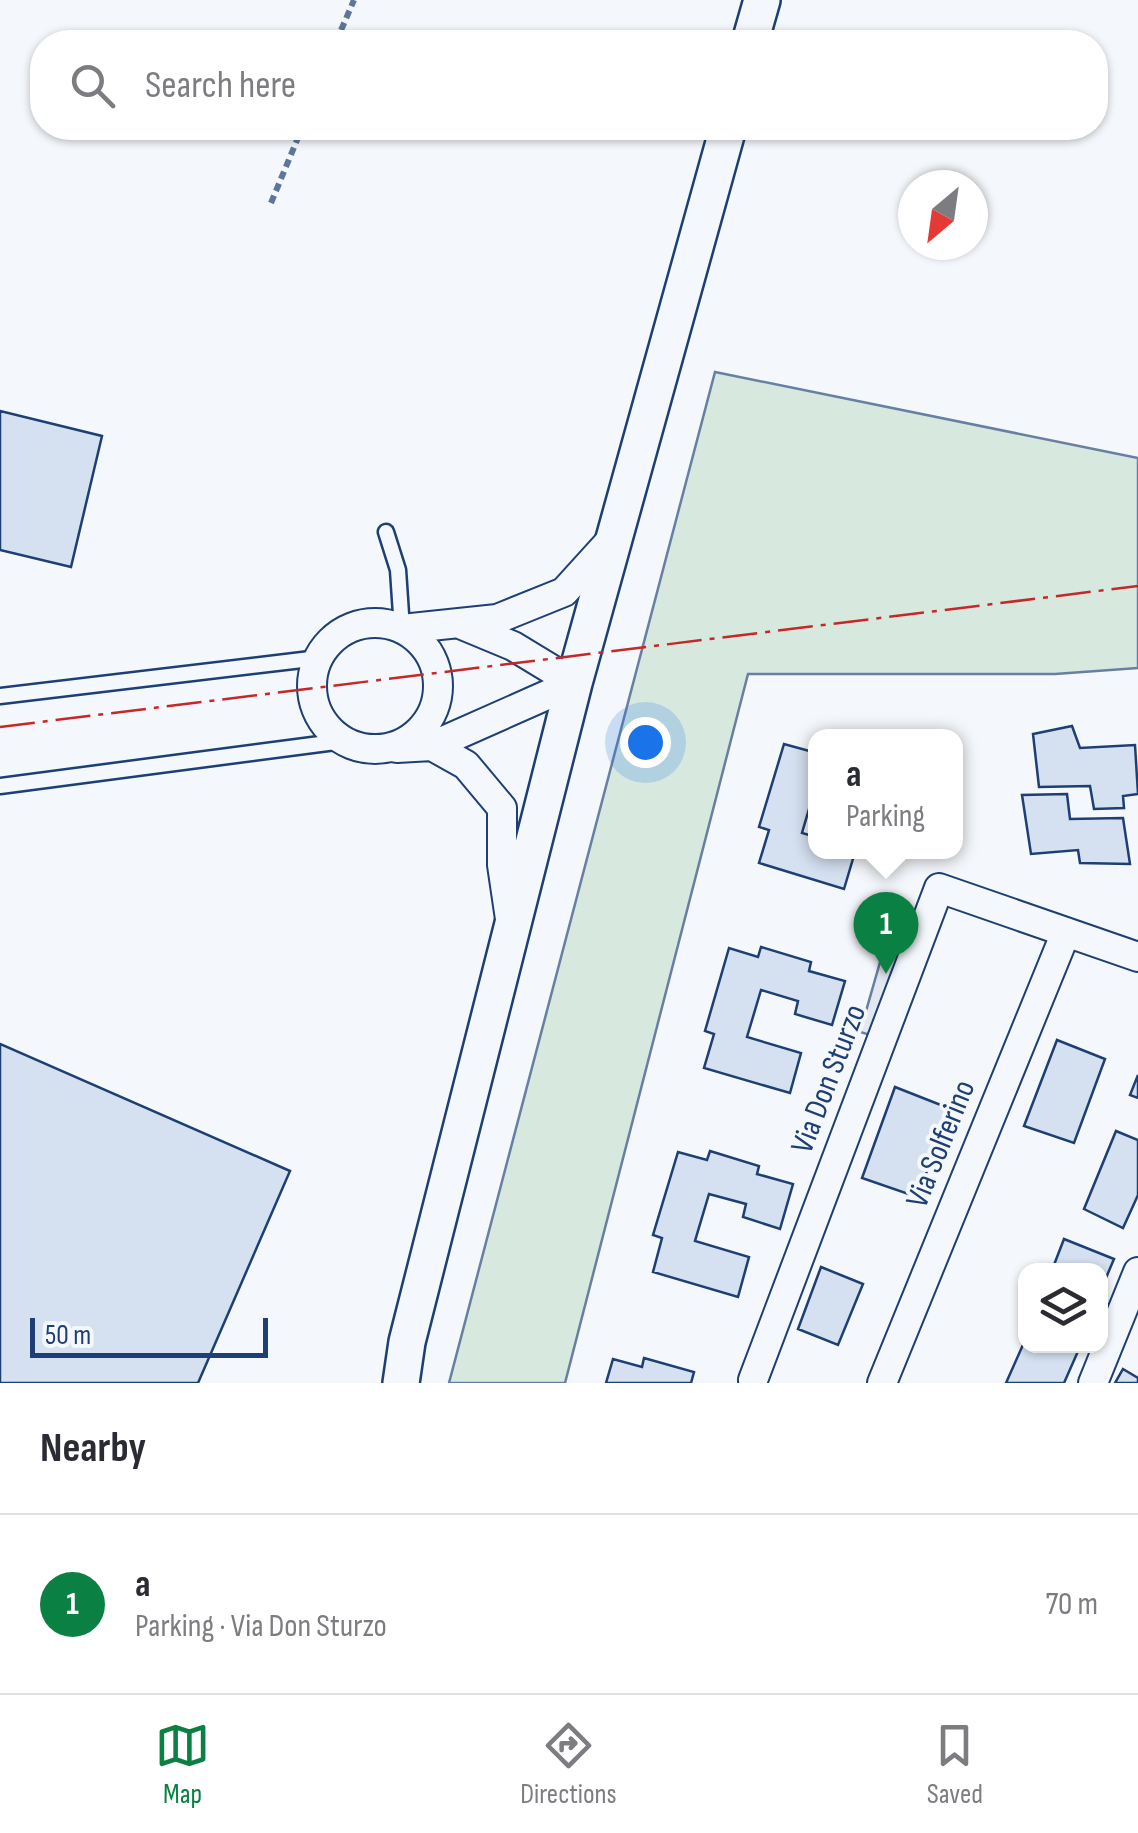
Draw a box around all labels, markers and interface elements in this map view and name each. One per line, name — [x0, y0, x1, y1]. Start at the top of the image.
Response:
search box — [30, 30, 1108, 140]
icon: search — [65, 58, 120, 113]
text: Search here — [145, 63, 296, 108]
north arrow — [898, 170, 988, 260]
your location — [620, 717, 671, 768]
popup — [808, 729, 963, 859]
text: a — [846, 752, 861, 797]
text: Parking — [846, 797, 925, 836]
pin: 1 — [854, 892, 918, 974]
street label: Via Don Sturzo — [783, 999, 875, 1159]
street label: Via Solferino — [898, 1074, 984, 1214]
map controls — [1018, 1263, 1108, 1353]
button: layers — [1018, 1263, 1108, 1353]
scale bar — [30, 1313, 268, 1358]
text: 50 m — [45, 1319, 91, 1352]
text: Nearby — [40, 1423, 146, 1474]
text: a — [135, 1562, 151, 1607]
text: 1 — [66, 1585, 79, 1624]
text: 70 m — [1045, 1585, 1098, 1624]
text: Parking · Via Don Sturzo — [135, 1607, 387, 1646]
tab: Map — [155, 1718, 210, 1811]
tab: Directions — [520, 1718, 617, 1811]
tab: Saved — [927, 1718, 983, 1811]

